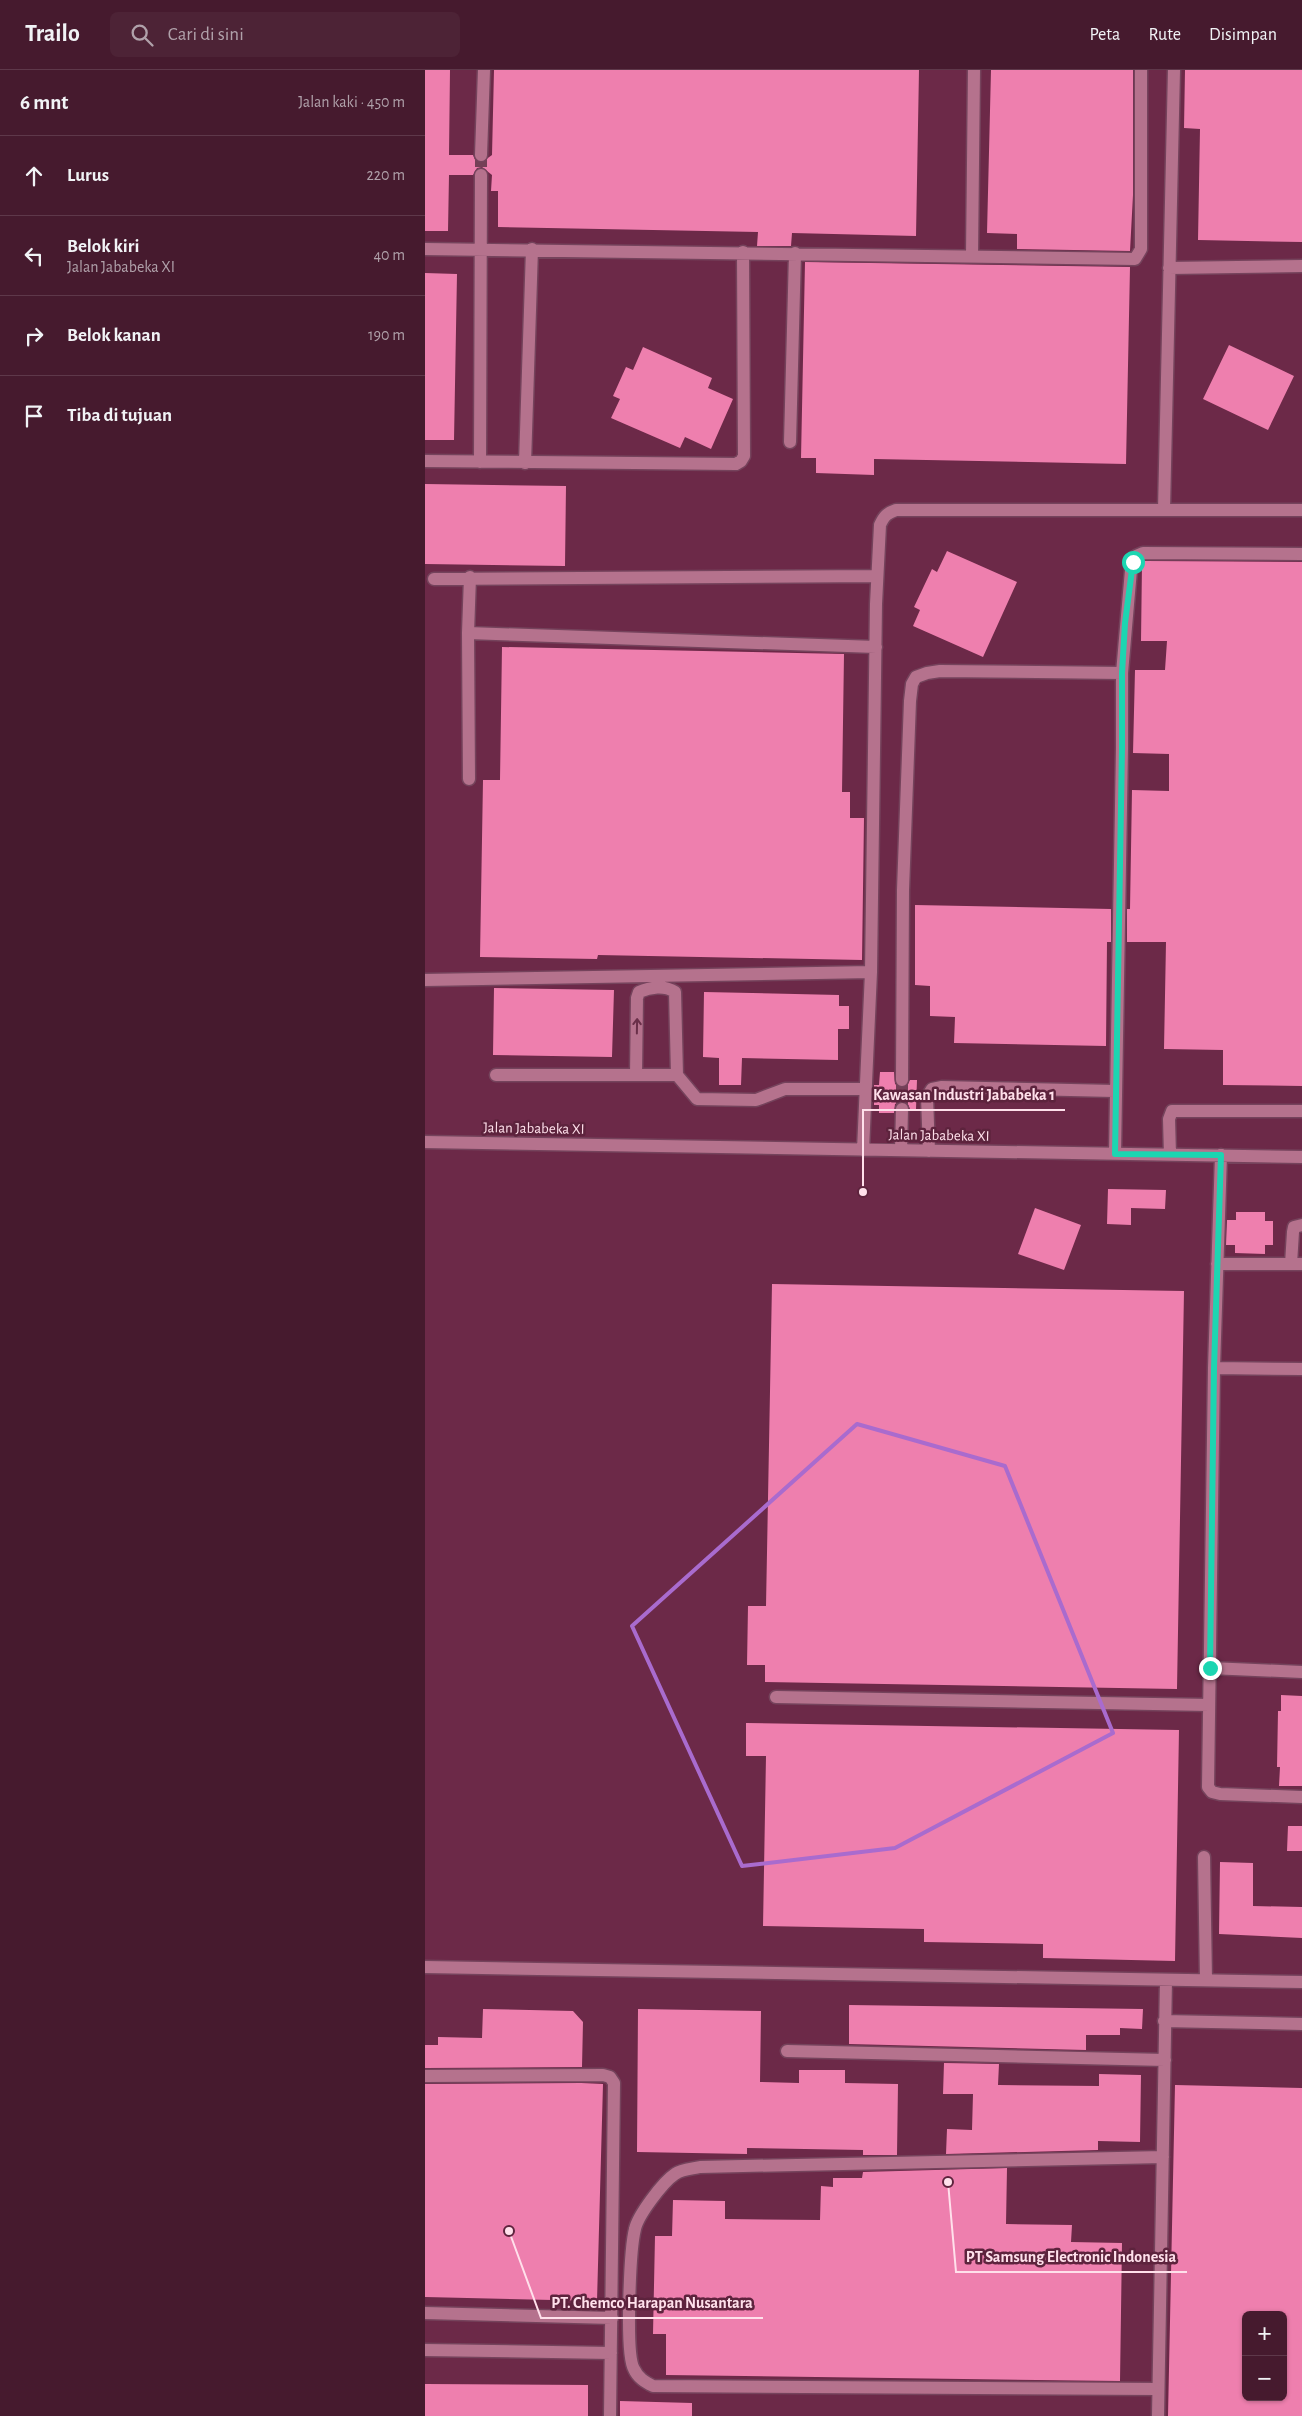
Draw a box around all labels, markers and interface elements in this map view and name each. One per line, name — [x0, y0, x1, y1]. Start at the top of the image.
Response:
search box — [110, 12, 460, 57]
icon: search — [128, 21, 156, 49]
text: Trailo — [25, 22, 80, 46]
text: Cari di sini — [168, 25, 244, 44]
text: Peta — [1089, 26, 1120, 44]
text: Rute — [1148, 26, 1181, 44]
text: Disimpan — [1209, 26, 1277, 44]
text: 6 mnt — [20, 92, 68, 113]
text: Jalan kaki · 450 m — [298, 94, 405, 110]
icon: ahead — [20, 162, 48, 190]
text: Lurus — [67, 166, 109, 185]
text: 220 m — [367, 167, 405, 183]
text: Belok kiri — [67, 237, 139, 256]
icon: left — [20, 242, 48, 270]
text: 40 m — [373, 247, 405, 263]
text: Jalan Jababeka XI — [67, 259, 175, 275]
icon: right — [20, 322, 48, 350]
text: Belok kanan — [67, 326, 161, 345]
text: 190 m — [368, 327, 405, 343]
icon: arrive — [20, 402, 48, 430]
text: Tiba di tujuan — [67, 406, 172, 425]
route start — [1122, 551, 1145, 574]
one-way arrow — [632, 1018, 641, 1034]
callout: Kawasan Industri Jababeka 1 — [863, 1079, 1065, 1110]
text: Kawasan Industri Jababeka 1 — [873, 1087, 1055, 1103]
street label: Jalan Jababeka XI — [483, 1120, 585, 1137]
street label: Jalan Jababeka XI — [888, 1127, 990, 1144]
route end — [1199, 1657, 1222, 1680]
callout: PT Samsung Electronic Indonesia — [956, 2241, 1187, 2272]
text: PT Samsung Electronic Indonesia — [966, 2249, 1177, 2265]
callout: PT. Chemco Harapan Nusantara — [541, 2287, 763, 2318]
text: PT. Chemco Harapan Nusantara — [551, 2295, 753, 2311]
map controls — [1242, 2311, 1287, 2401]
button: + — [1242, 2311, 1287, 2356]
button: − — [1242, 2356, 1287, 2401]

